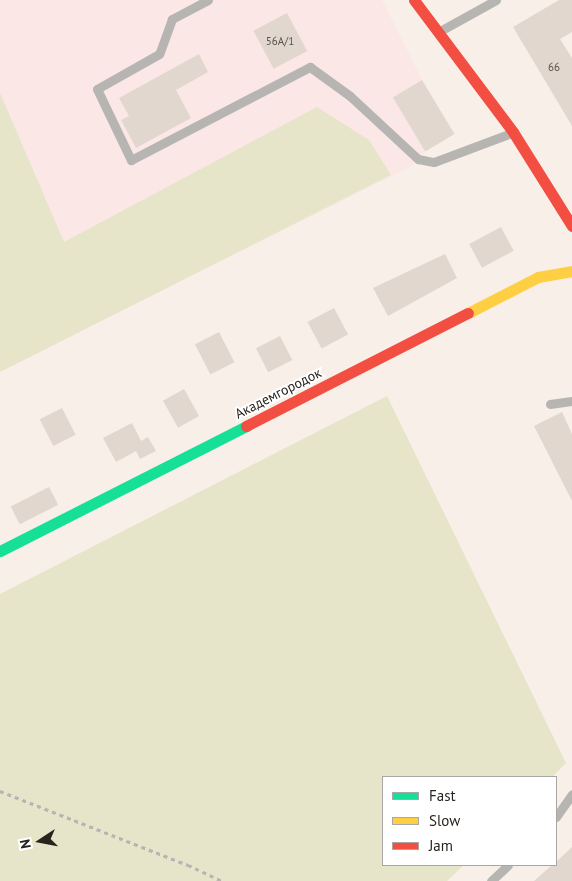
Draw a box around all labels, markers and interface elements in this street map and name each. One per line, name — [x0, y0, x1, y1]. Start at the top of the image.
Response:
house number: 56А/1 — [266, 34, 294, 48]
house number: 66 — [548, 60, 560, 74]
street label: Академгородок — [232, 364, 324, 422]
legend — [382, 776, 557, 866]
text: Fast — [429, 786, 456, 805]
text: Slow — [429, 811, 460, 830]
north arrow — [15, 816, 65, 866]
text: Jam — [429, 836, 453, 855]
text: N — [16, 838, 35, 850]

